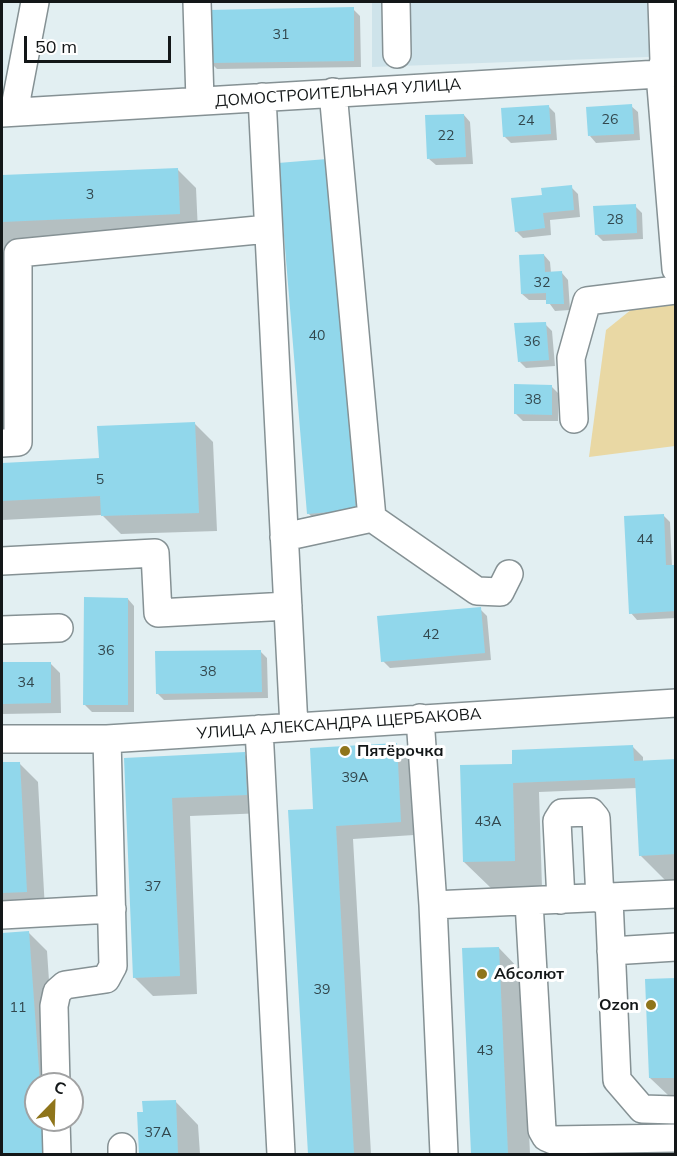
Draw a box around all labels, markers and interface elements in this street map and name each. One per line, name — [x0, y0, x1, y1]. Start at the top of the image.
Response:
scale bar — [27, 24, 174, 62]
house number: 31 — [273, 27, 289, 43]
text: 50 m — [35, 35, 77, 58]
street label: ДОМОСТРОИТЕЛЬНАЯ УЛИЦА — [214, 75, 462, 111]
house number: 26 — [602, 112, 618, 128]
house number: 24 — [518, 113, 534, 129]
house number: 22 — [438, 128, 454, 144]
house number: 3 — [86, 187, 94, 203]
house number: 28 — [607, 212, 623, 228]
house number: 32 — [534, 275, 550, 291]
house number: 40 — [309, 328, 325, 344]
house number: 36 — [524, 334, 540, 350]
house number: 38 — [525, 392, 541, 408]
house number: 5 — [96, 472, 104, 488]
house number: 44 — [637, 532, 653, 548]
house number: 42 — [423, 627, 439, 643]
house number: 36 — [98, 643, 114, 659]
house number: 38 — [200, 664, 216, 680]
house number: 34 — [18, 675, 34, 691]
street label: УЛИЦА АЛЕКСАНДРА ЩЕРБАКОВА — [196, 704, 482, 744]
place label: Пятёрочка — [357, 741, 444, 761]
marker: Пятёрочка — [338, 744, 352, 758]
house number: 39А — [341, 770, 369, 786]
house number: 43А — [474, 814, 502, 830]
house number: 37 — [145, 879, 161, 895]
place label: Абсолют — [494, 964, 564, 984]
marker: Абсолют — [475, 967, 489, 981]
house number: 39 — [314, 982, 330, 998]
place label: Ozon — [599, 995, 639, 1015]
marker: Ozon — [644, 998, 658, 1012]
house number: 11 — [10, 1000, 26, 1016]
house number: 43 — [477, 1043, 493, 1059]
north arrow — [24, 1072, 84, 1132]
text: С — [51, 1076, 69, 1099]
house number: 37А — [144, 1125, 172, 1141]

